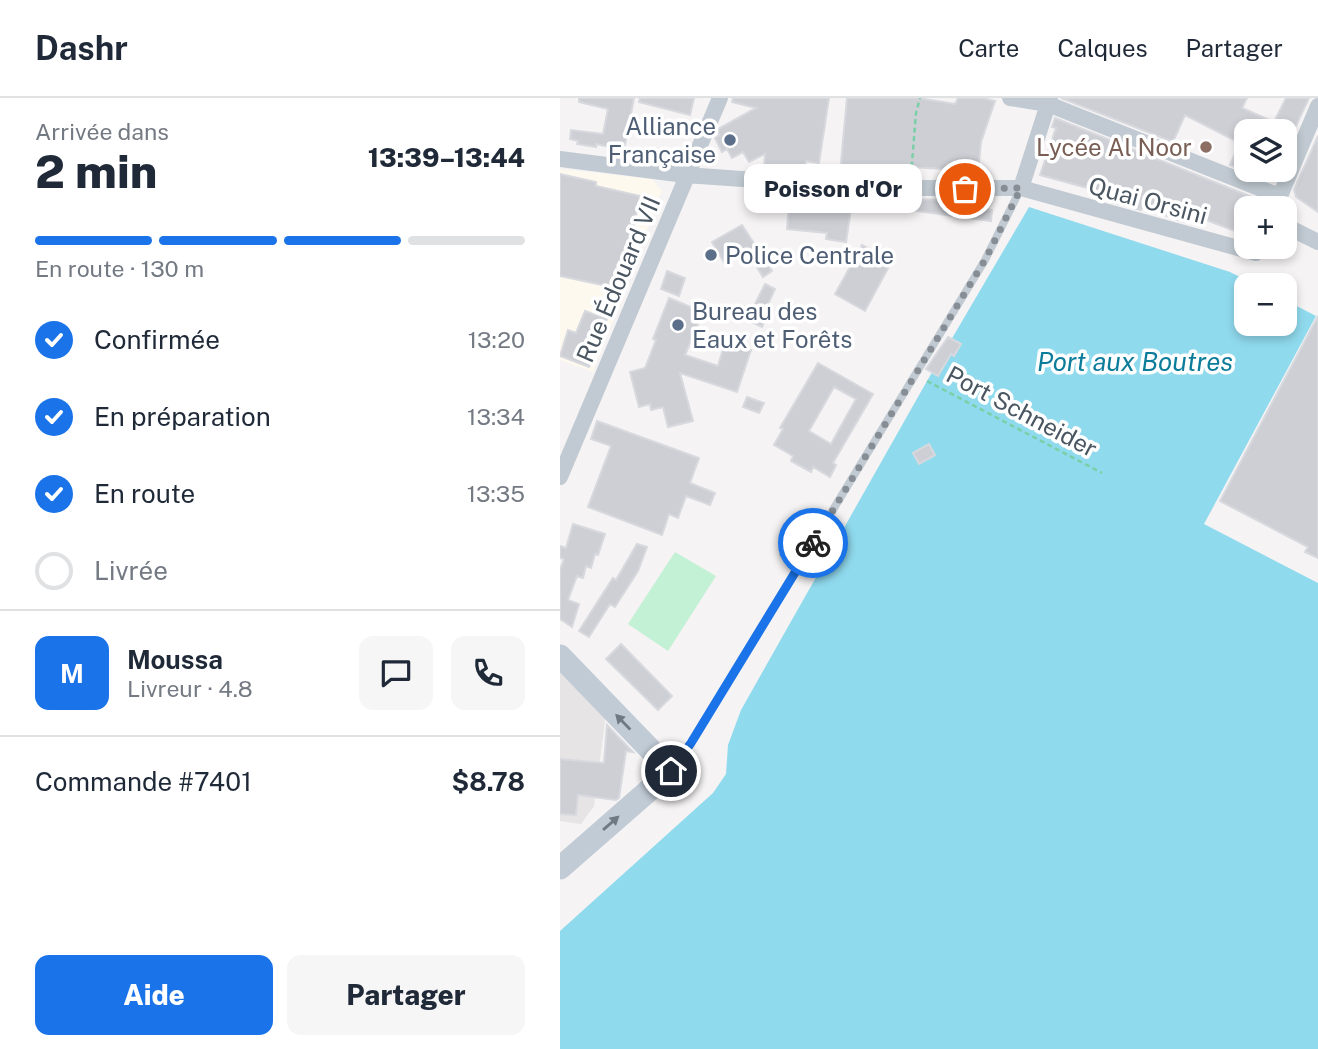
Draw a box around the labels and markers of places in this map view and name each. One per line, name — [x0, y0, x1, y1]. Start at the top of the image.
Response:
place label: Alliance Française — [608, 112, 716, 168]
marker: Alliance Française — [722, 132, 738, 148]
place label: Lycée Al Noor — [1036, 133, 1192, 161]
marker: Lycée Al Noor — [1198, 139, 1214, 155]
pin — [935, 159, 995, 219]
callout: Poisson d'Or — [744, 164, 923, 214]
place label: Police Centrale — [725, 241, 894, 269]
marker: Police Centrale — [703, 247, 719, 263]
place label: Bureau des Eaux et Forêts — [692, 297, 852, 353]
marker: Bureau des Eaux et Forêts — [670, 317, 686, 333]
pin — [641, 741, 701, 801]

